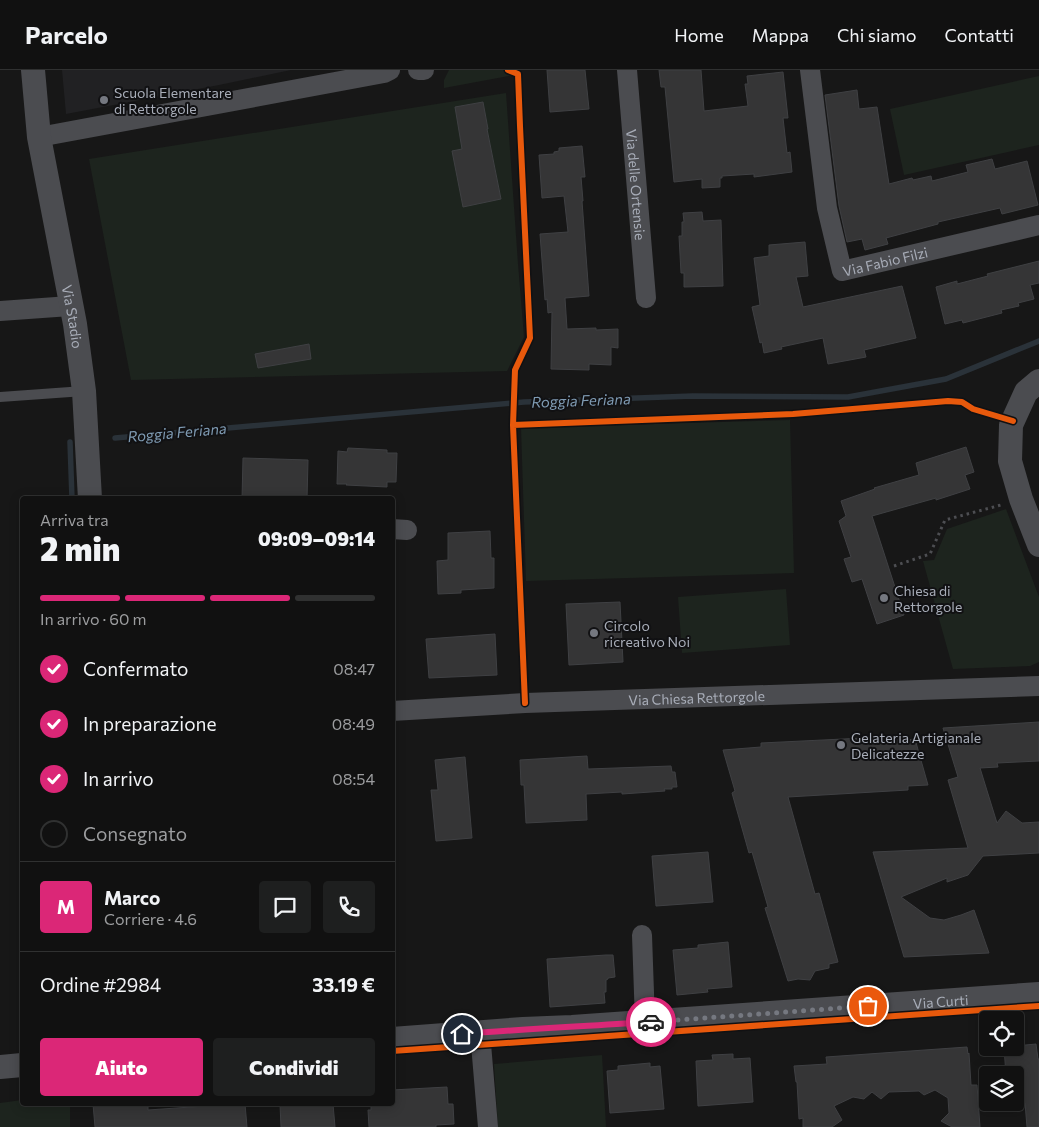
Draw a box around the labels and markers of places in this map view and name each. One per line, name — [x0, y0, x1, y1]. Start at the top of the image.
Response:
place label: Scuola Elementare di Rettorgole — [114, 84, 232, 117]
marker: Scuola Elementare di Rettorgole — [98, 94, 110, 106]
place label: Chiesa di Rettorgole — [894, 582, 962, 615]
marker: Chiesa di Rettorgole — [878, 592, 890, 604]
place label: Circolo ricreativo Noi — [604, 617, 690, 650]
marker: Circolo ricreativo Noi — [588, 627, 600, 639]
place label: Gelateria Artigianale Delicatezze — [851, 729, 981, 762]
marker: Gelateria Artigianale Delicatezze — [835, 739, 847, 751]
pin — [847, 985, 889, 1027]
pin — [441, 1013, 483, 1055]

